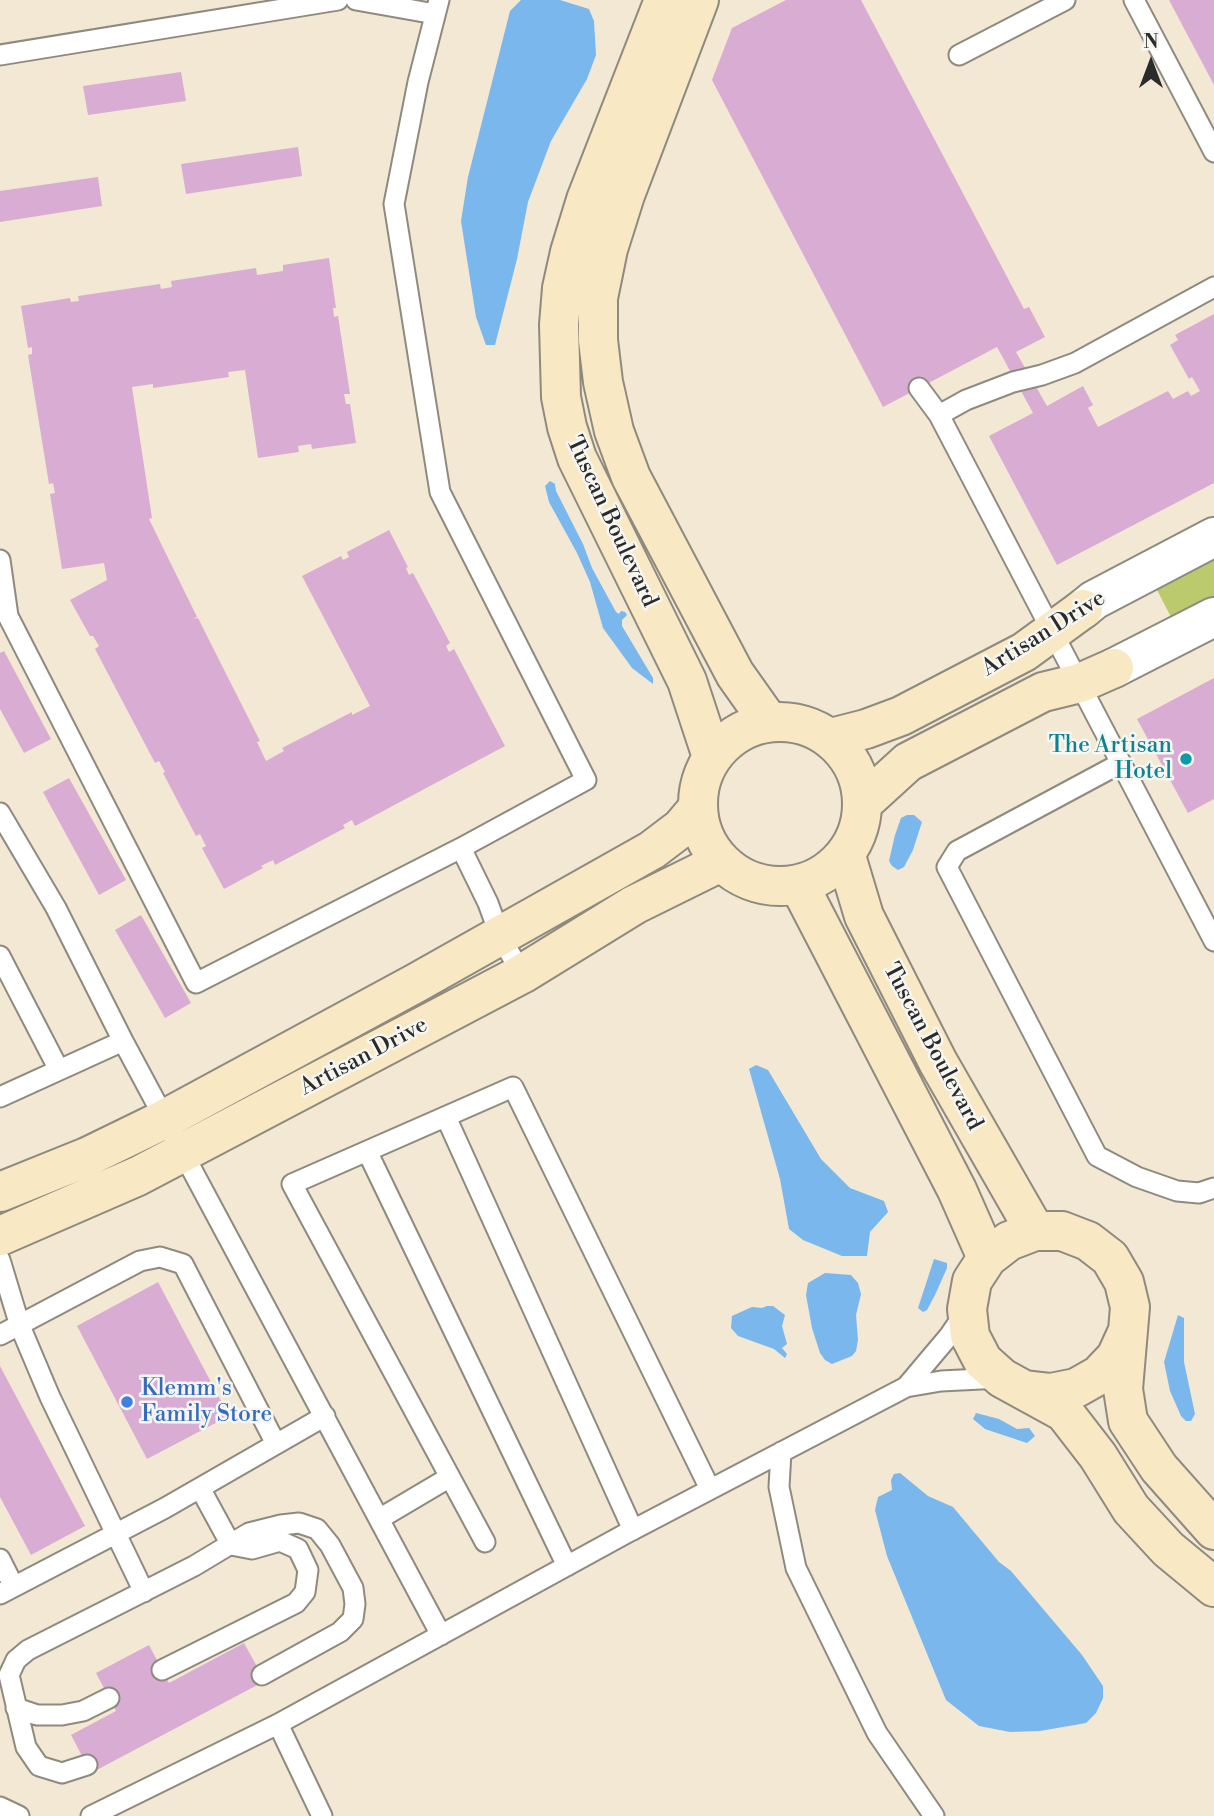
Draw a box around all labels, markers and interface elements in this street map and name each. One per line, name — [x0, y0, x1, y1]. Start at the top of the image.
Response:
north arrow — [1116, 28, 1186, 98]
text: N — [1143, 30, 1159, 54]
street label: Tuscan Boulevard — [559, 432, 663, 612]
street label: Artisan Drive — [977, 585, 1111, 683]
place label: The Artisan Hotel — [1049, 732, 1172, 786]
marker: The Artisan Hotel — [1178, 751, 1194, 767]
street label: Tuscan Boulevard — [876, 959, 988, 1135]
street label: Artisan Drive — [295, 1012, 433, 1102]
place label: Klemm's Family Store — [141, 1375, 272, 1429]
marker: Klemm's Family Store — [119, 1394, 135, 1410]

